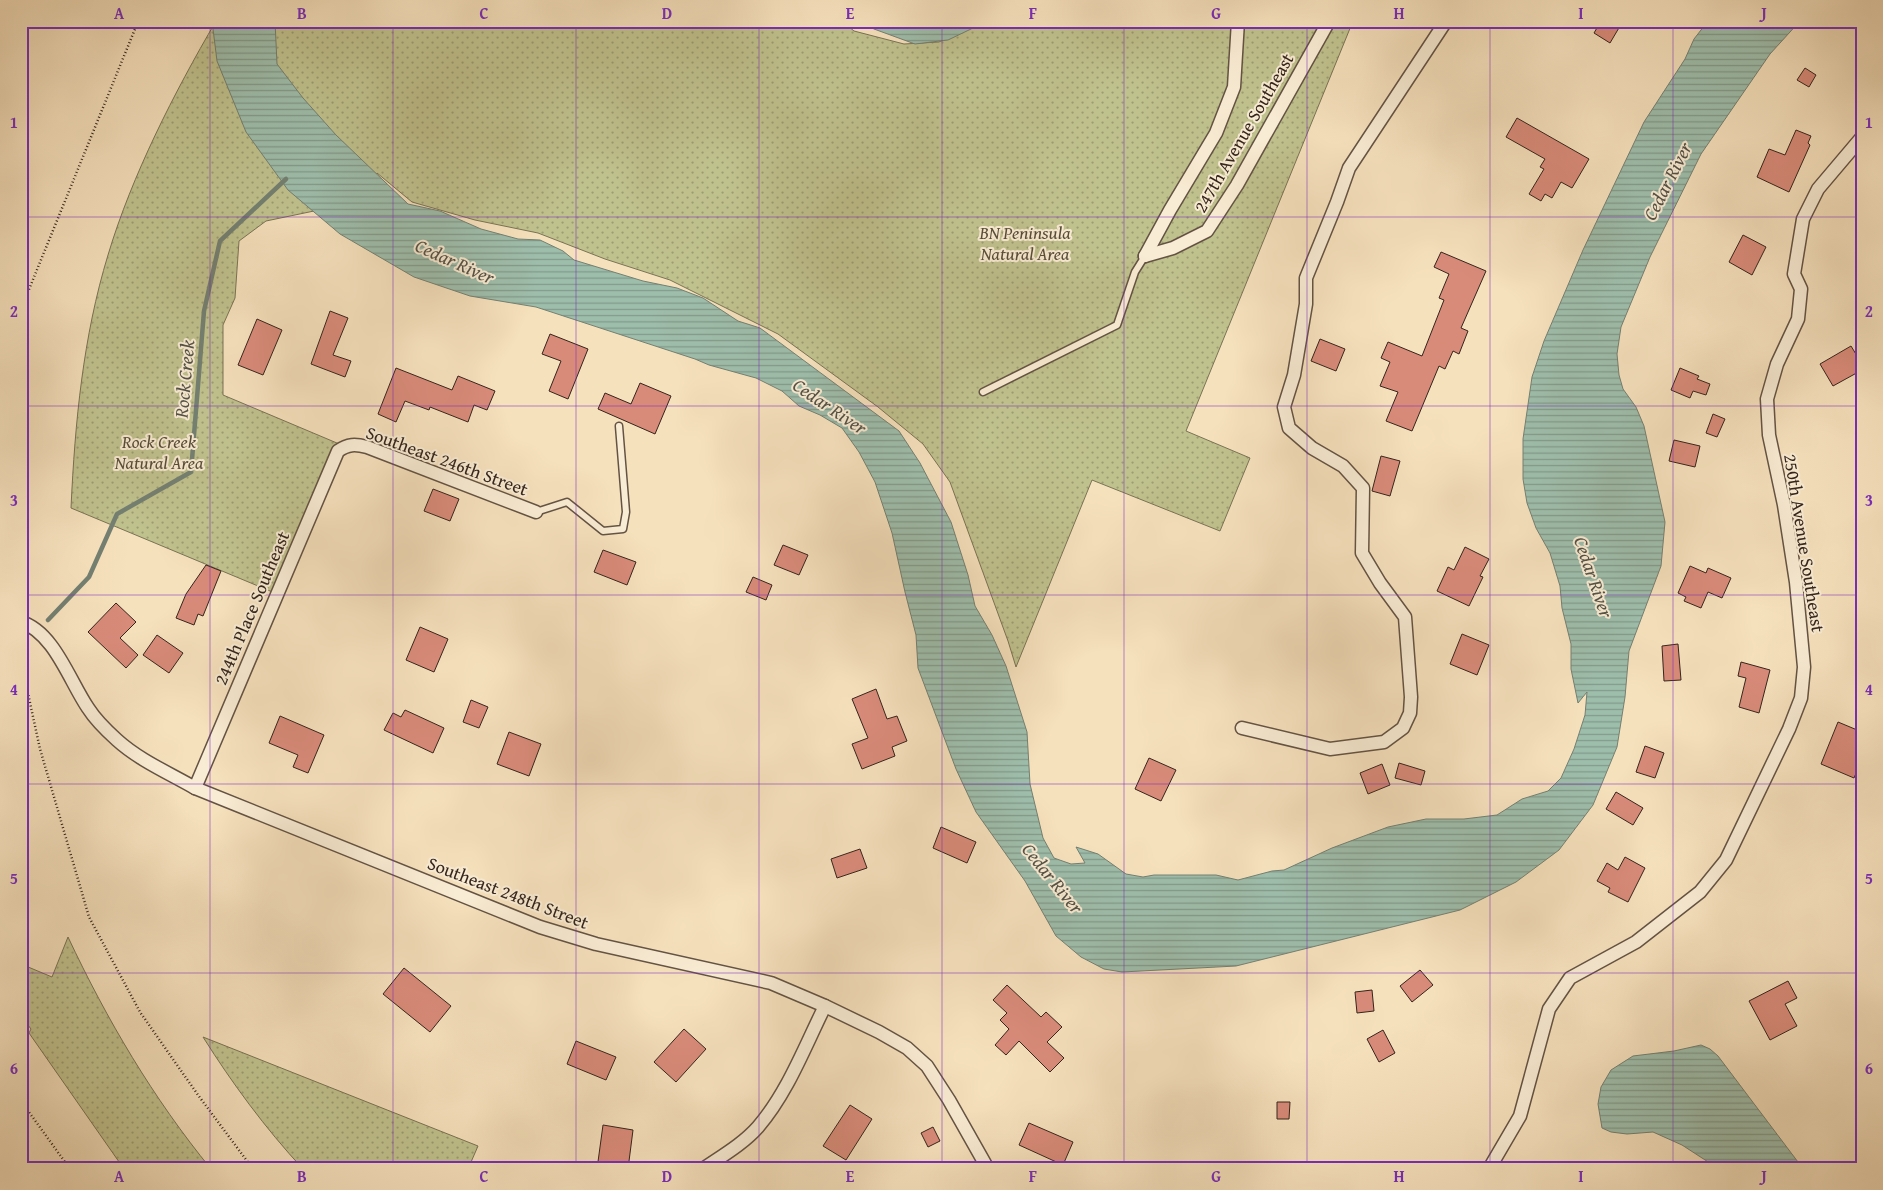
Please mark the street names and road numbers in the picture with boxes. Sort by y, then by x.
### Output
street label: 247th Avenue Southeast [1187,47,1301,218]
street label: Southeast 246th Street [362,419,533,503]
street label: 250th Avenue Southeast [1777,452,1832,635]
street label: 244th Place Southeast [207,526,296,689]
street label: Southeast 248th Street [424,849,593,936]

